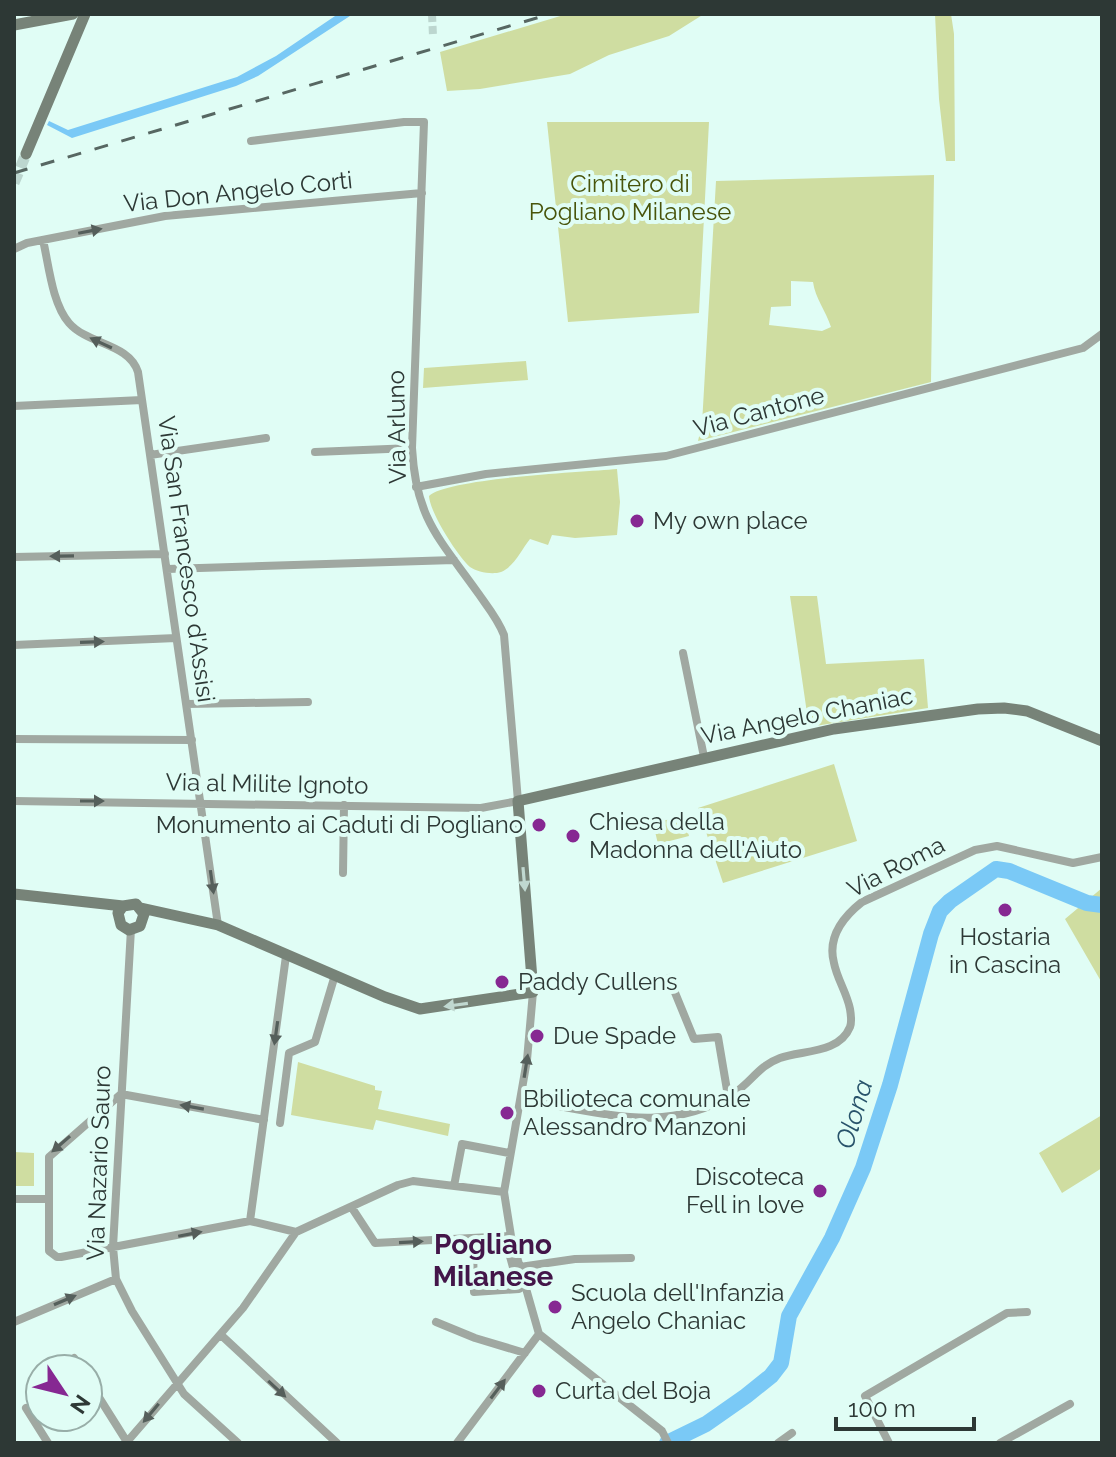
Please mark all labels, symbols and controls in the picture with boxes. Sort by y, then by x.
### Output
street label: Via Don Angelo Corti [122,165,354,218]
park label: Cimitero di Pogliano Milanese [529,169,731,226]
one-way arrow [77,224,102,237]
one-way arrow [90,336,113,350]
street label: Via Arluno [381,370,412,484]
street label: Via Cantone [690,380,828,443]
street label: Via San Francesco d'Assisi [152,414,221,704]
place label: My own place [653,506,808,535]
marker: My own place [628,512,646,530]
one-way arrow [49,550,74,563]
one-way arrow [80,635,105,648]
street label: Via Angelo Chaniac [699,681,915,750]
street label: Via al Milite Ignoto [165,767,369,800]
one-way arrow [80,795,105,807]
place label: Chiesa della Madonna dell'Aiuto [589,807,802,864]
place label: Monumento ai Caduti di Pogliano [156,810,523,839]
marker: Monumento ai Caduti di Pogliano [530,816,548,834]
marker: Chiesa della Madonna dell'Aiuto [564,827,582,845]
street label: Via Roma [842,830,949,903]
one-way arrow [518,867,531,892]
one-way arrow [206,870,219,895]
marker: Hostaria in Cascina [996,901,1014,919]
place label: Hostaria in Cascina [949,922,1061,979]
place label: Paddy Cullens [518,967,678,996]
marker: Paddy Cullens [493,973,511,991]
one-way arrow [444,999,469,1012]
one-way arrow [269,1021,282,1046]
place label: Due Spade [553,1021,676,1050]
marker: Due Spade [528,1027,546,1045]
one-way arrow [520,1054,532,1079]
street label: Via Nazario Sauro [81,1065,116,1261]
water label: Olona [829,1076,879,1152]
place label: Bbilioteca comunale Alessandro Manzoni [523,1084,751,1141]
one-way arrow [179,1100,204,1112]
marker: Bbilioteca comunale Alessandro Manzoni [498,1104,516,1122]
one-way arrow [52,1135,72,1152]
place label: Discoteca Fell in love [686,1162,804,1219]
marker: Discoteca Fell in love [811,1182,829,1200]
one-way arrow [178,1227,203,1239]
district label: Pogliano Milanese [433,1228,554,1293]
one-way arrow [399,1235,424,1248]
place label: Scuola dell'Infanzia Angelo Chaniac [571,1278,784,1335]
one-way arrow [53,1294,77,1307]
marker: Scuola dell'Infanzia Angelo Chaniac [546,1298,564,1316]
north arrow [24,1353,104,1433]
place label: Curta del Boja [555,1376,711,1405]
one-way arrow [489,1378,505,1399]
one-way arrow [267,1380,286,1398]
scale bar [836,1381,974,1431]
marker: Curta del Boja [530,1382,548,1400]
text: N [65,1390,96,1419]
text: 100 m [848,1394,916,1423]
one-way arrow [143,1402,160,1422]

